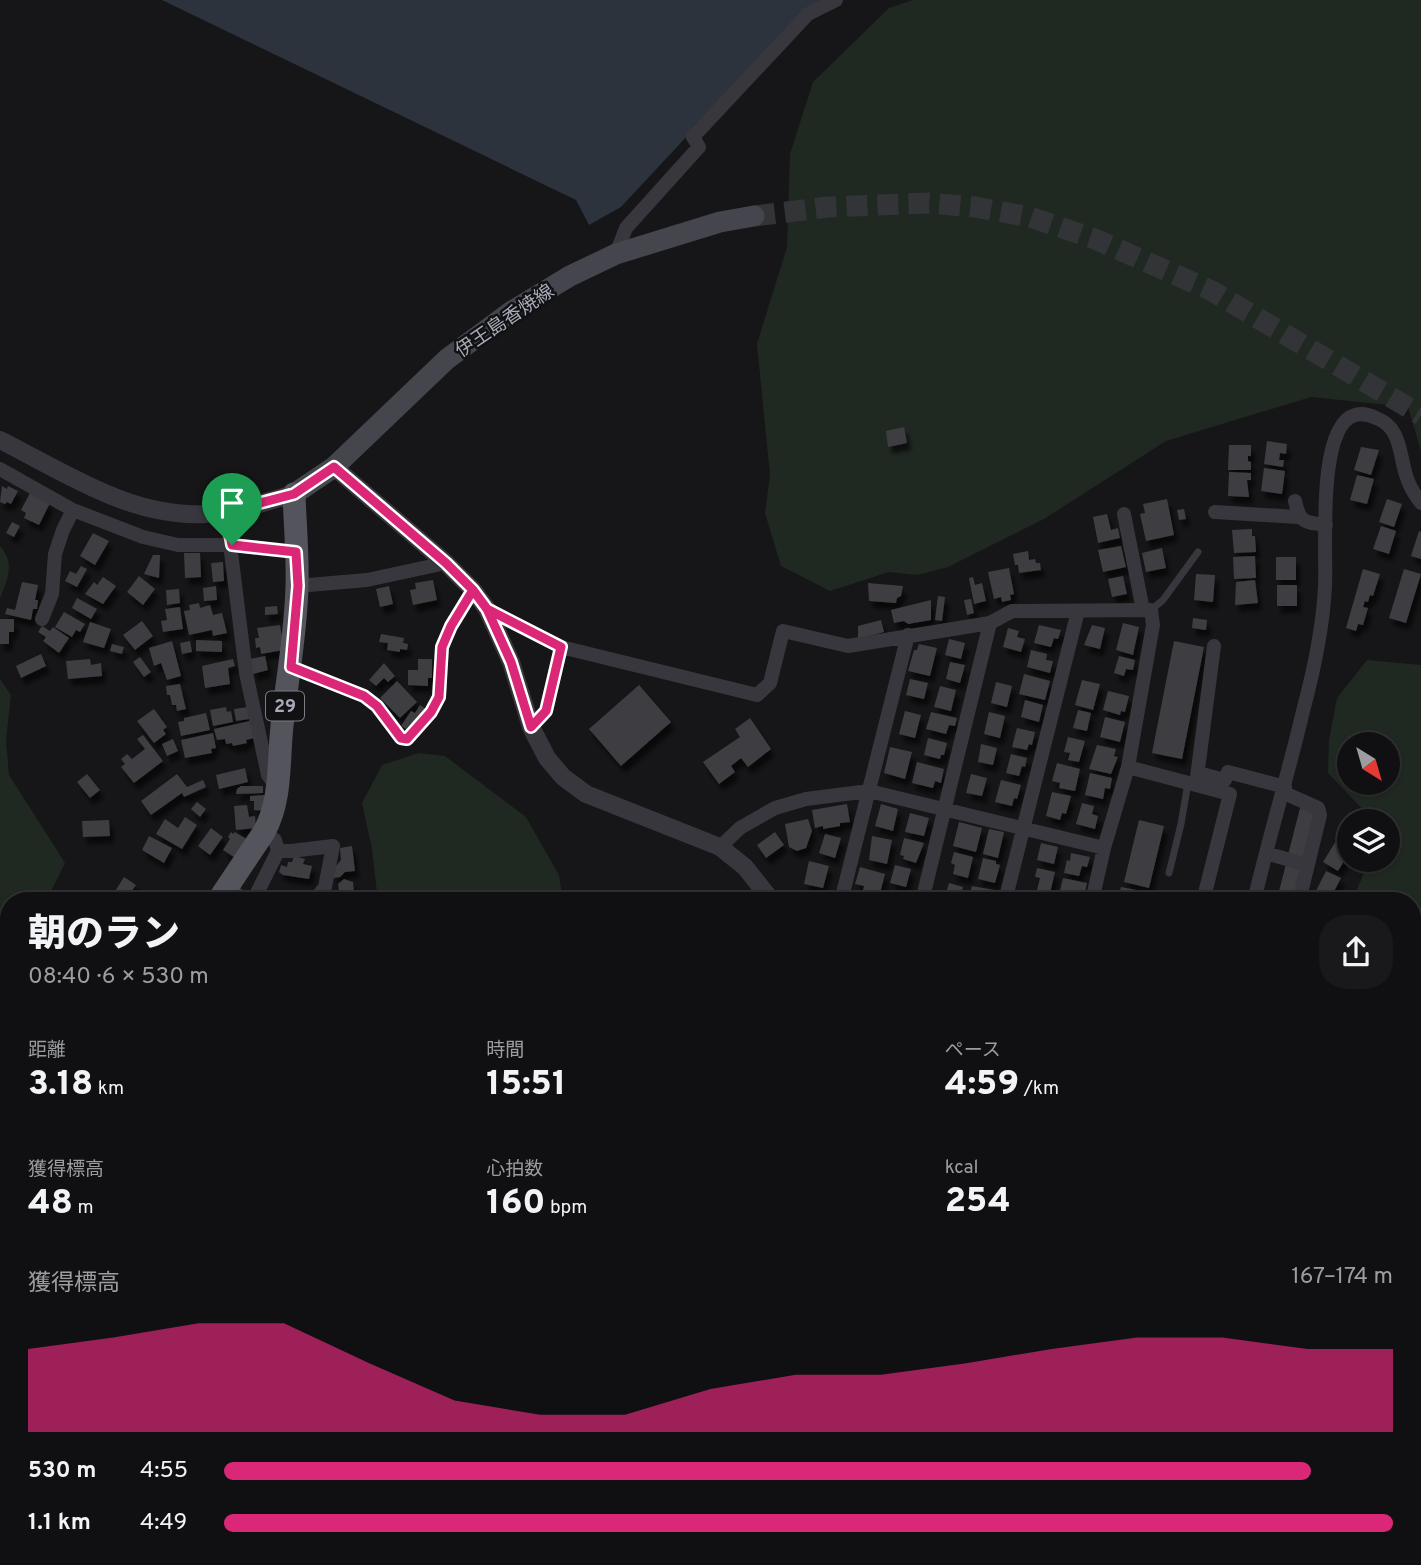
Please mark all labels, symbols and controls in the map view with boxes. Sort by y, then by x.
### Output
street label: 伊王島香焼線 [451,280,559,363]
pin [202,473,262,545]
icon: arrive [213,484,251,522]
road number: 29 [266,692,304,720]
north arrow [1337,732,1400,794]
map controls [1337,732,1400,872]
button: layers [1337,809,1400,872]
text: 朝のラン [28,912,180,961]
button: share [1319,915,1393,989]
text: 08:40 · 6 × 530 m [28,963,209,992]
text: 距離 [28,1039,66,1063]
text: 時間 [486,1039,524,1063]
text: ペース [945,1039,1001,1063]
text: 3.18 [28,1063,93,1107]
text: 15:51 [486,1063,566,1107]
text: 4:59 [945,1063,1019,1107]
text: km [93,1077,124,1101]
text: /km [1019,1077,1059,1101]
text: kcal [945,1156,978,1180]
text: 獲得標高 [28,1158,104,1182]
text: 心拍数 [486,1158,543,1182]
text: 254 [945,1180,1011,1224]
text: 48 [28,1182,73,1226]
text: 160 [486,1182,546,1226]
text: m [73,1196,94,1220]
text: bpm [546,1196,587,1220]
text: 167–174 m [1291,1263,1393,1292]
text: 獲得標高 [28,1270,120,1299]
text: 530 m [28,1457,97,1486]
text: 4:55 [140,1457,188,1486]
text: 1.1 km [28,1509,91,1538]
text: 4:49 [140,1509,187,1538]

